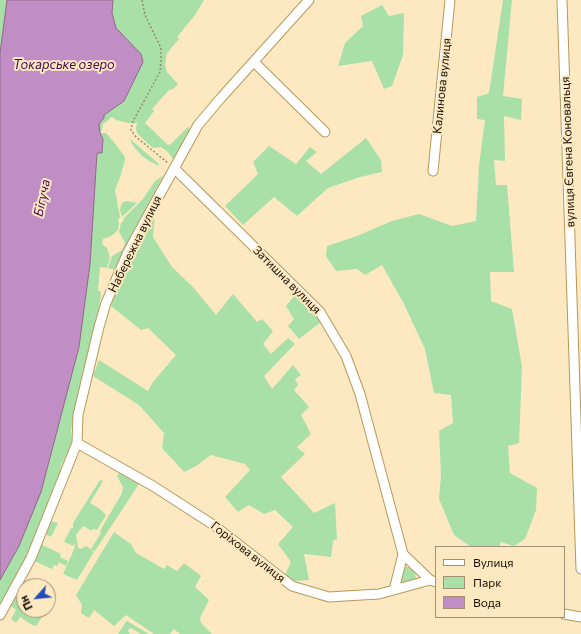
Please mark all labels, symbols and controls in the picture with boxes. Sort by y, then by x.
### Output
street label: Калинова вулиця [430,37,454,135]
water label: Токарське озеро [13,57,115,73]
street label: вулиця Євгена Коновальця [558,76,578,228]
water label: Бігуча [30,178,54,218]
street label: Набережна вулиця [105,193,165,295]
street label: Затишна вулиця [250,243,324,317]
street label: Горіхова вулиця [208,518,288,586]
legend [435,546,565,618]
text: Вулиця [473,555,514,569]
text: Парк [473,575,502,589]
north arrow [16,578,56,618]
text: Пн [17,594,35,613]
text: Вода [473,595,501,609]

